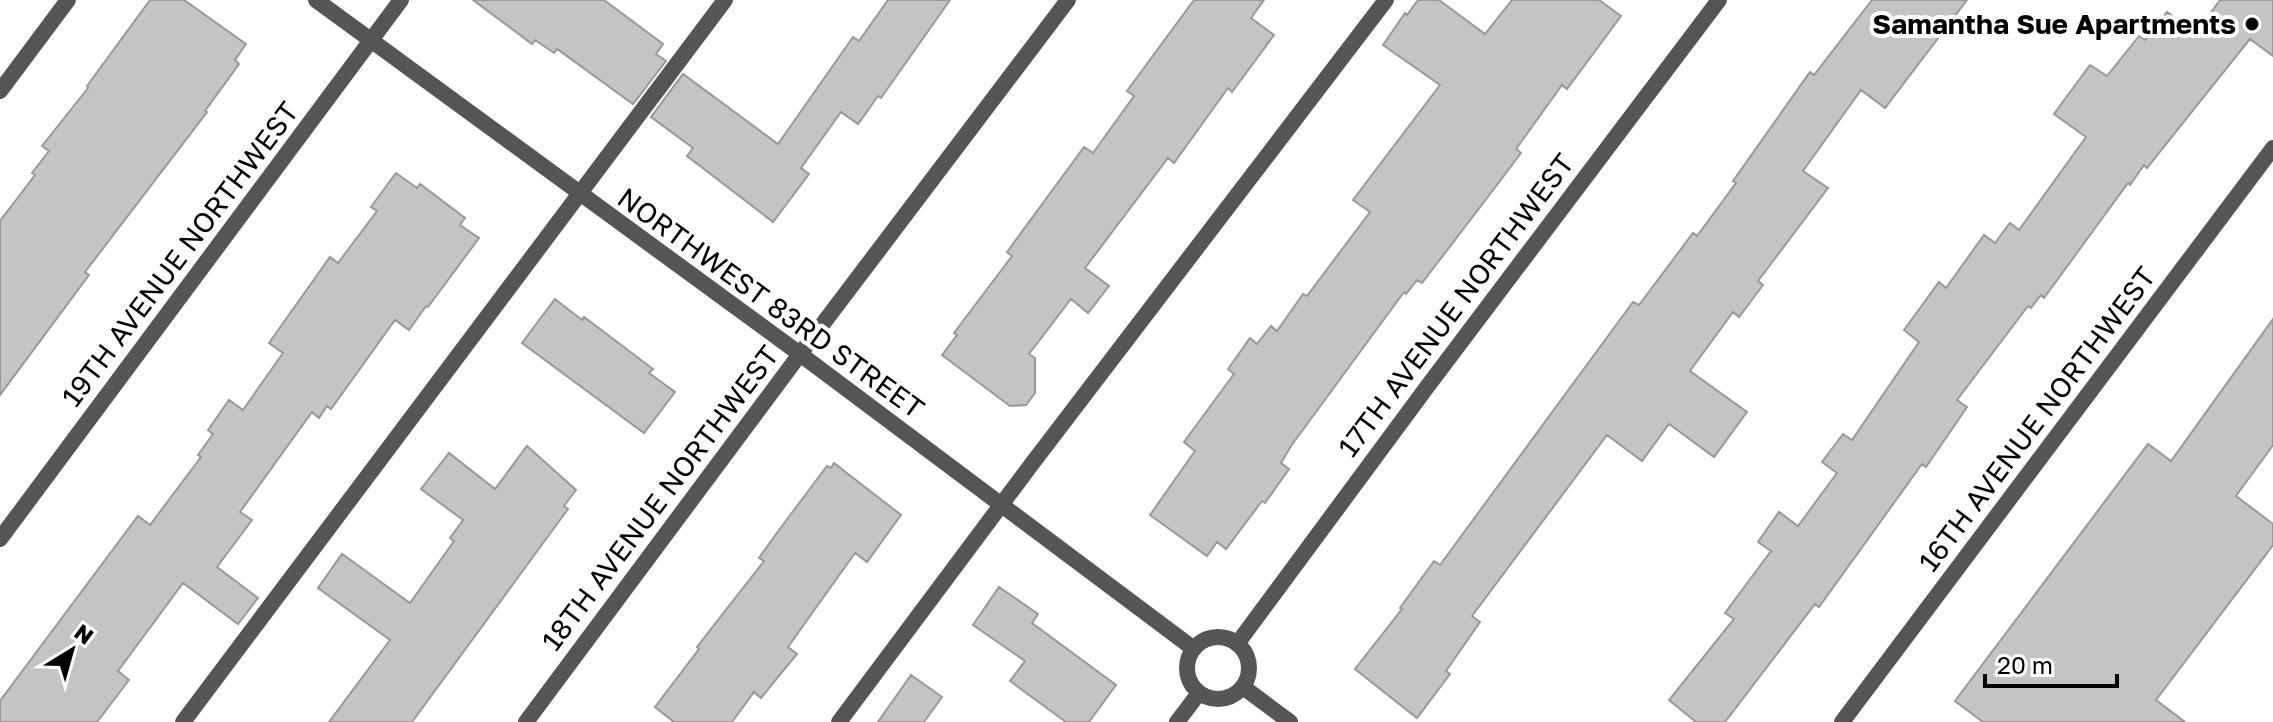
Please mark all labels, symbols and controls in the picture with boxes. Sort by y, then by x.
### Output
place label: Samantha Sue Apartments [1872,7,2236,40]
marker: Samantha Sue Apartments [2243,15,2261,33]
street label: 19TH AVENUE NORTHWEST [54,95,305,412]
street label: 17TH AVENUE NORTHWEST [1331,147,1580,463]
street label: NORTHWEST 83RD STREET [612,180,931,425]
street label: 16TH AVENUE NORTHWEST [1911,260,2162,577]
street label: 18TH AVENUE NORTHWEST [534,339,785,656]
north arrow [32,610,112,690]
text: N [70,618,99,649]
scale bar [1985,638,2117,688]
text: 20 m [1997,650,2053,679]

